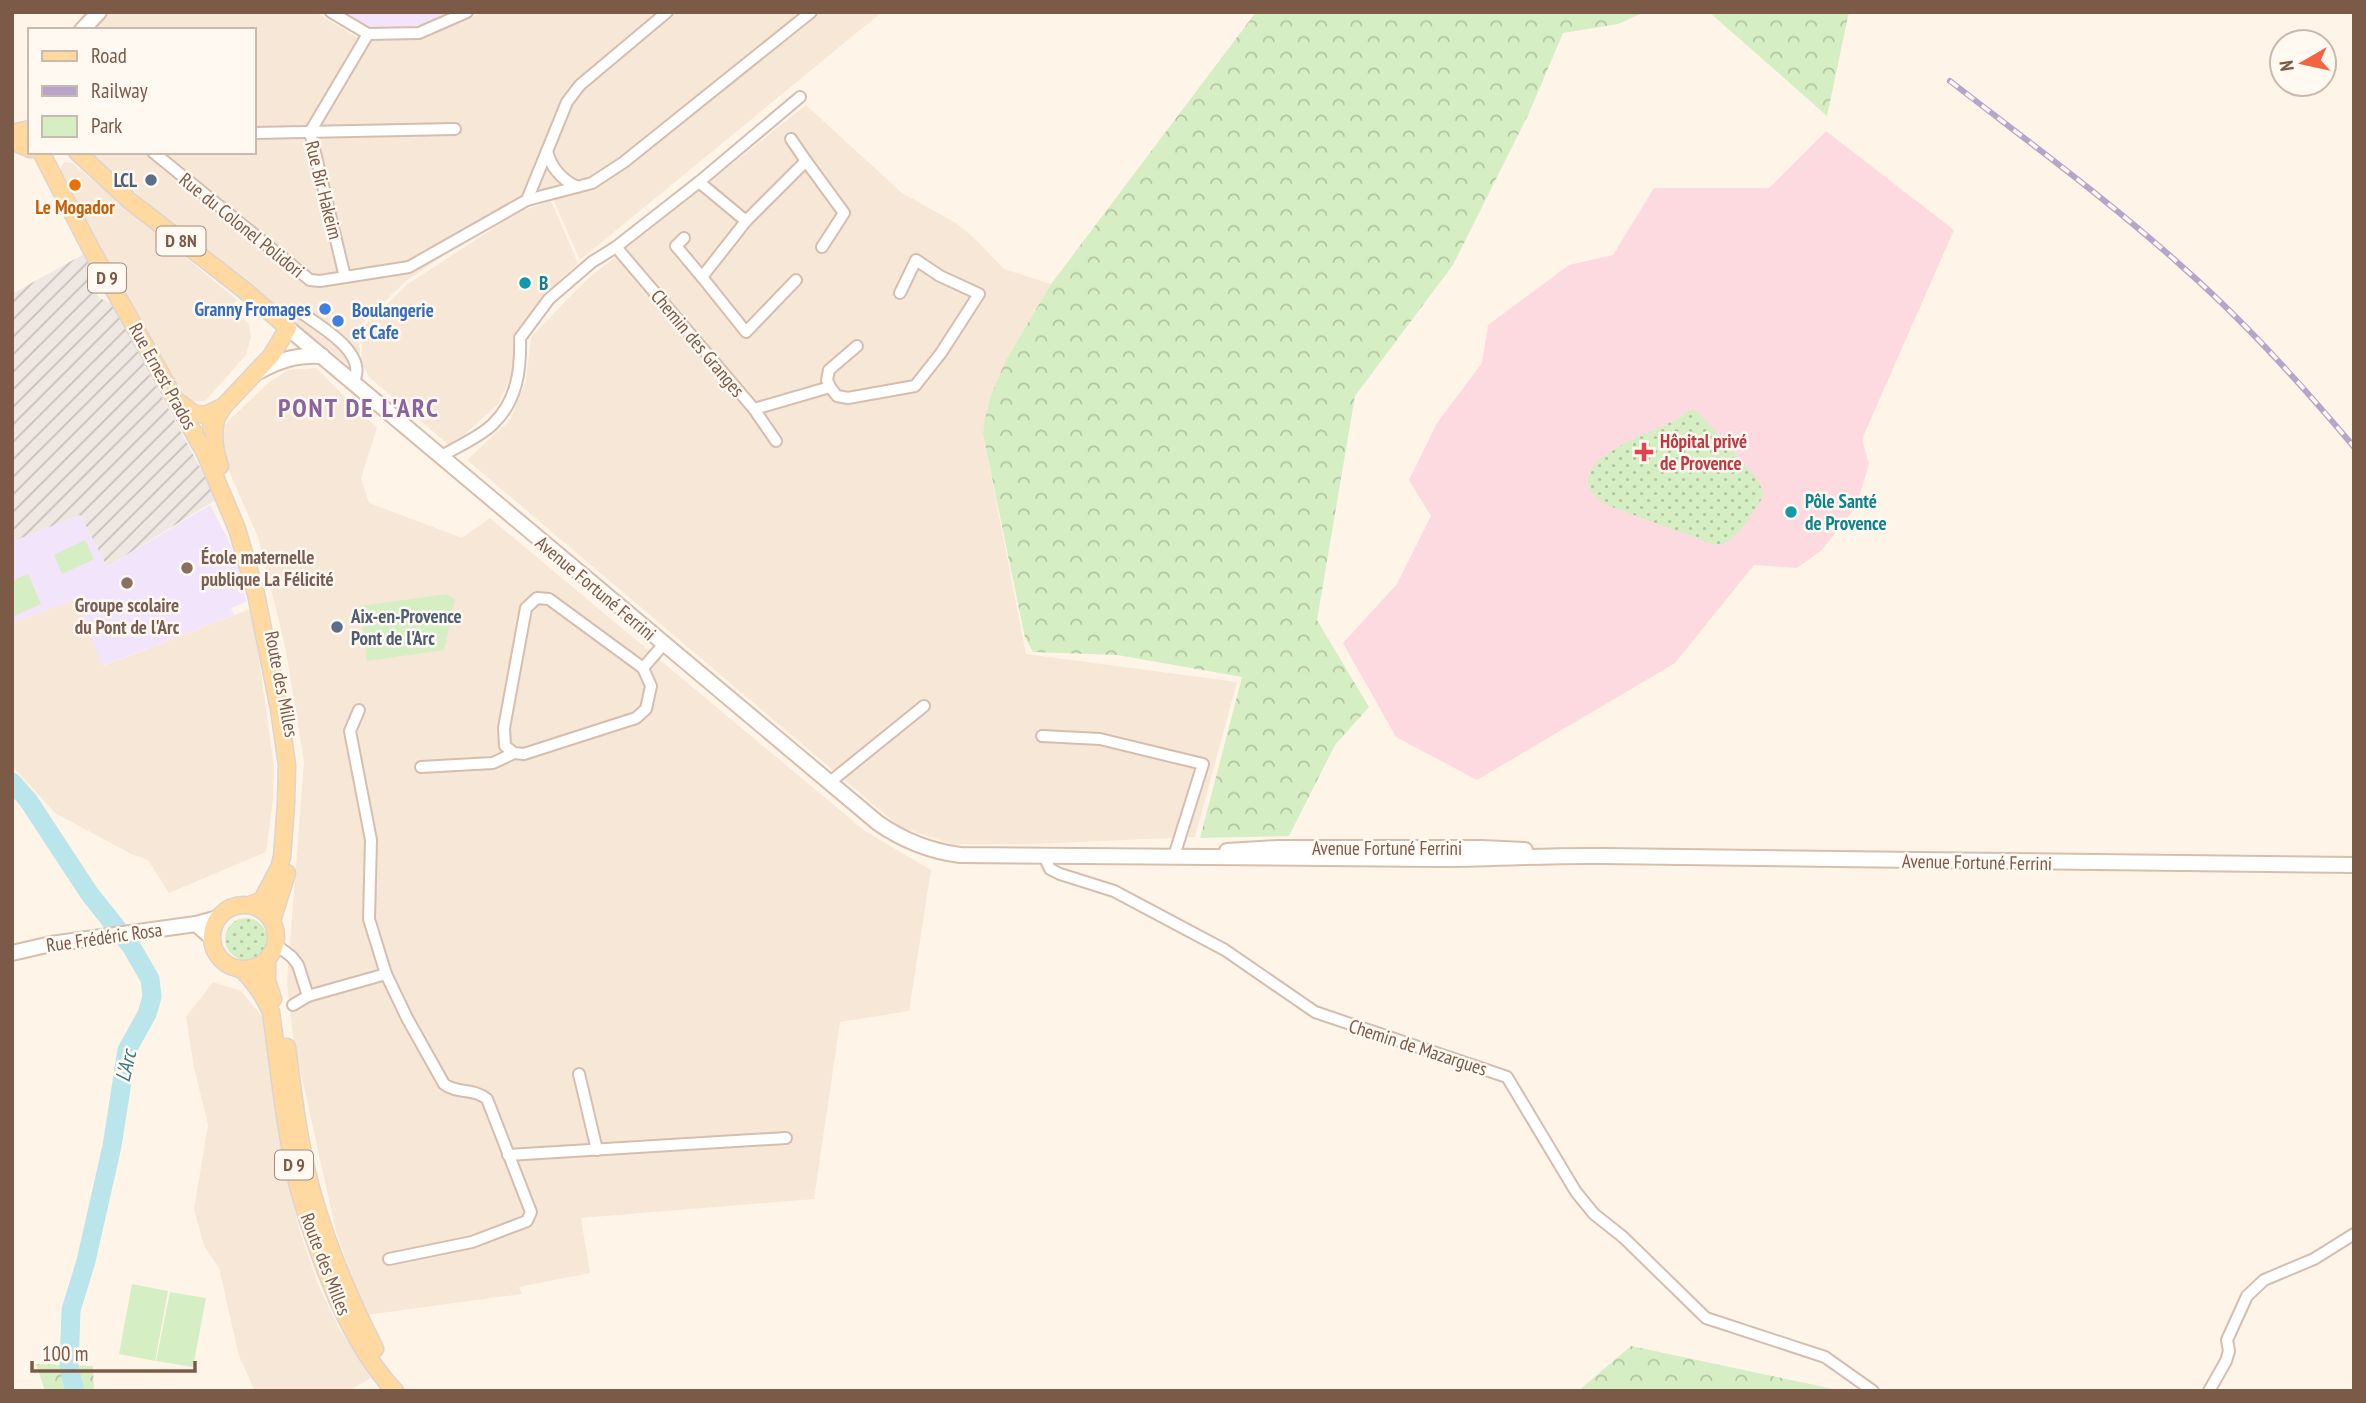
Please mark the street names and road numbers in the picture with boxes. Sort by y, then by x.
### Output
street label: Rue Bir Hakeim [300,138,348,242]
street label: Rue du Colonel Polidori [175,167,309,283]
road number: D 8N [156,227,206,256]
road number: D 9 [88,264,126,292]
street label: Chemin des Granges [646,284,750,402]
street label: Rue Ernest Prados [124,318,202,434]
street label: Avenue Fortuné Ferrini [531,531,661,645]
street label: Route des Milles [260,629,304,739]
street label: Avenue Fortuné Ferrini [1312,836,1462,860]
street label: Avenue Fortuné Ferrini [1902,849,2052,875]
street label: Rue Frédéric Rosa [45,917,163,957]
street label: Chemin de Mazargues [1346,1013,1490,1081]
road number: D 9 [275,1150,313,1180]
street label: Route des Milles [296,1209,356,1319]

